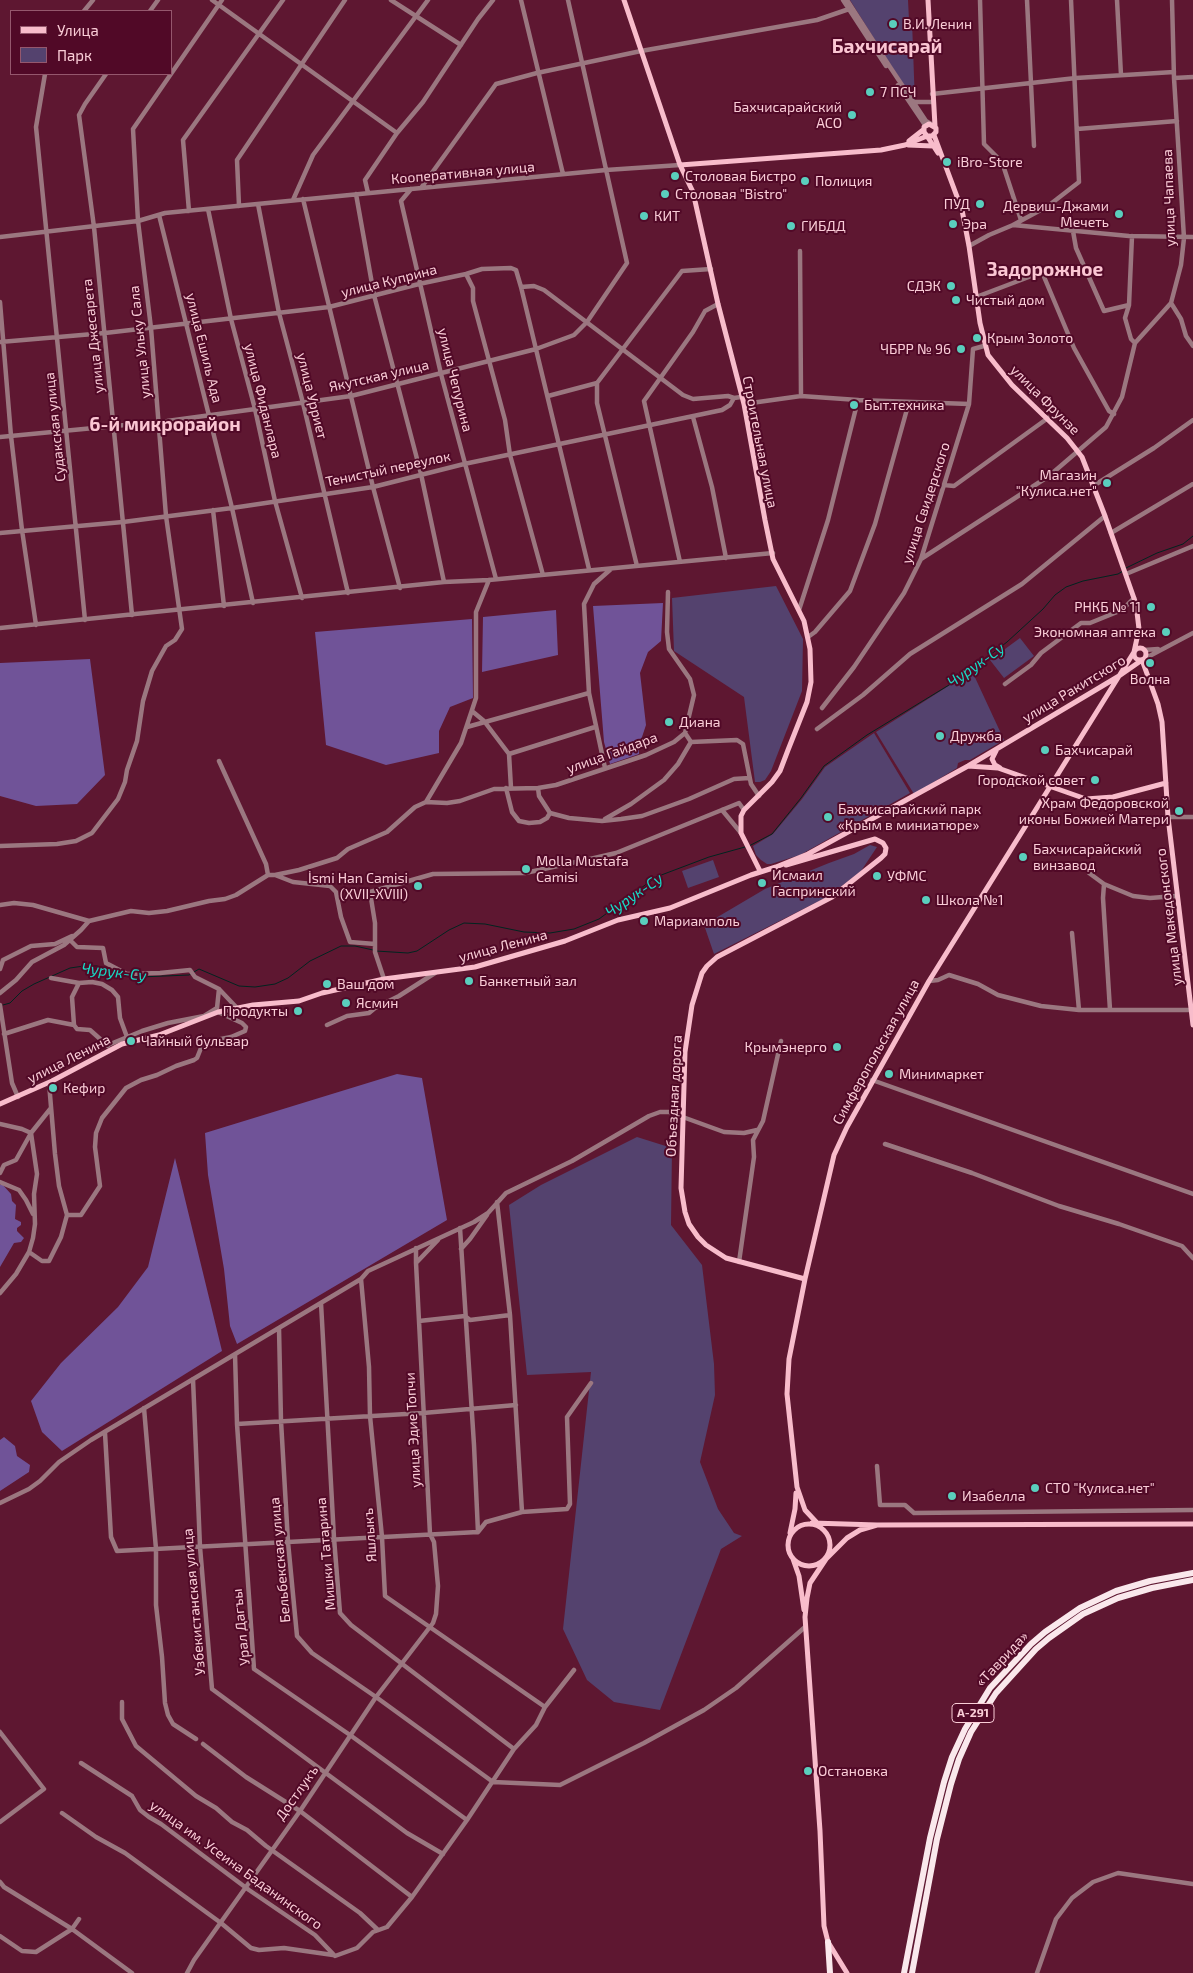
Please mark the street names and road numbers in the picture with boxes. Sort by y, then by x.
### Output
street label: улица Чапаева [1159,149,1179,247]
street label: Кооперативная улица [390,158,536,188]
street label: улица Куприна [339,261,439,301]
street label: улица Джесарета [79,278,107,394]
street label: улица Ульку Сала [126,285,154,399]
street label: улица Ешиль Ада [182,291,226,405]
street label: улица Чепурина [434,326,476,434]
street label: улица Фиданлара [241,342,285,460]
street label: улица Урриет [293,351,331,441]
street label: Якутская улица [327,356,431,396]
street label: улица Фрунзе [1007,362,1083,438]
street label: Судакская улица [41,371,69,483]
street label: Строительная улица [739,374,781,510]
street label: улица Свидерского [898,440,954,566]
street label: Тенистый переулок [324,448,452,490]
street label: улица Ракитского [1019,652,1129,726]
street label: улица Гайдара [564,729,660,777]
street label: улица Македонского [1152,847,1186,987]
street label: улица Ленина [457,926,549,966]
street label: Симферопольская улица [829,976,923,1128]
street label: улица Ленина [25,1031,113,1087]
street label: Объездная дорога [662,1035,686,1157]
street label: улица Эдие Топчи [402,1372,424,1488]
street label: Бельбекская улица [266,1496,294,1624]
street label: Мишки Татарина [313,1497,339,1611]
street label: Яшлыкъ [360,1507,380,1563]
street label: Узбекистанская улица [179,1528,209,1676]
street label: Урал Дагъы [229,1588,253,1666]
street label: «Таврида» [972,1628,1032,1690]
road number: А-291 [952,1704,994,1722]
street label: Достлукъ [272,1762,322,1824]
street label: улица им. Усеина Баданинского [146,1797,326,1933]

